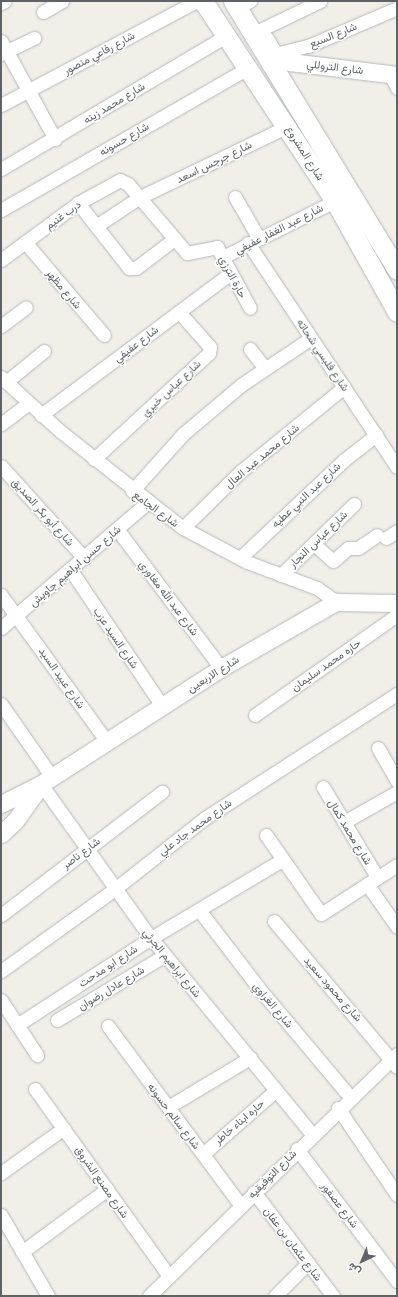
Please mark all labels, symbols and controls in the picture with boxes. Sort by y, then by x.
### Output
street label: شارع السبع [307,19,359,51]
street label: شارع رفاعي منصور [61,29,137,77]
street label: شارع التروللي [306,57,364,77]
street label: شارع محمد زينه [81,79,147,127]
street label: شارع حسونه [97,120,151,158]
street label: شارع المشروع [283,123,327,183]
street label: شارع جرجس اسعد [174,138,254,186]
street label: درب غنيم [43,198,83,232]
street label: شارع عبد الغفار عفيفي [233,201,325,257]
street label: حارة الترزي [216,254,250,300]
street label: شارع مظهر [44,266,84,312]
street label: شارع فلبسي شحاته [294,316,352,394]
street label: شارع عفيفي [111,323,161,365]
street label: شارع عباس خيري [139,357,203,419]
street label: شارع محمد عبد العال [222,421,302,491]
street label: شارع عبد النبي عطيه [269,460,343,530]
street label: شارع أبو بكر الصديق [9,475,77,549]
street label: شارع الجامع [131,488,181,530]
street label: شارع عباس النجار [286,508,350,570]
street label: شارع حسن ابراهيم جاويش [26,523,124,609]
street label: شارع عبد الله مغاوري [136,558,202,638]
street label: شارع السيد عزب [91,605,141,671]
street label: حاره محمد سليمان [289,636,363,694]
street label: شارع عبيد السيد [36,645,88,711]
street label: شارع الاربعين [185,653,241,695]
street label: شارع محمد جاد علي [156,796,234,858]
street label: شارع محمد كمال [325,797,375,867]
street label: شارع ناصر [59,834,103,872]
street label: شارع ابراهيم الجرئي [140,926,204,1000]
street label: شارع ابو مدحت [76,942,140,990]
street label: شارع محمود سعيد [301,954,365,1024]
street label: شارع عادل رضوان [75,963,147,1013]
street label: شارع الغراوي [250,980,296,1030]
street label: شارع سالم حسونه [145,1080,203,1152]
street label: حاره ابناء خاطر [211,1097,267,1147]
street label: شارع مصنع الشروق [72,1144,132,1220]
street label: شارع التوفيقيه [245,1147,299,1201]
street label: شارع عصفور [318,1179,362,1231]
street label: شارع عثمان بن عفان [261,1205,325,1283]
north arrow [342,1241,382,1281]
text: ش [344,1260,363,1279]

